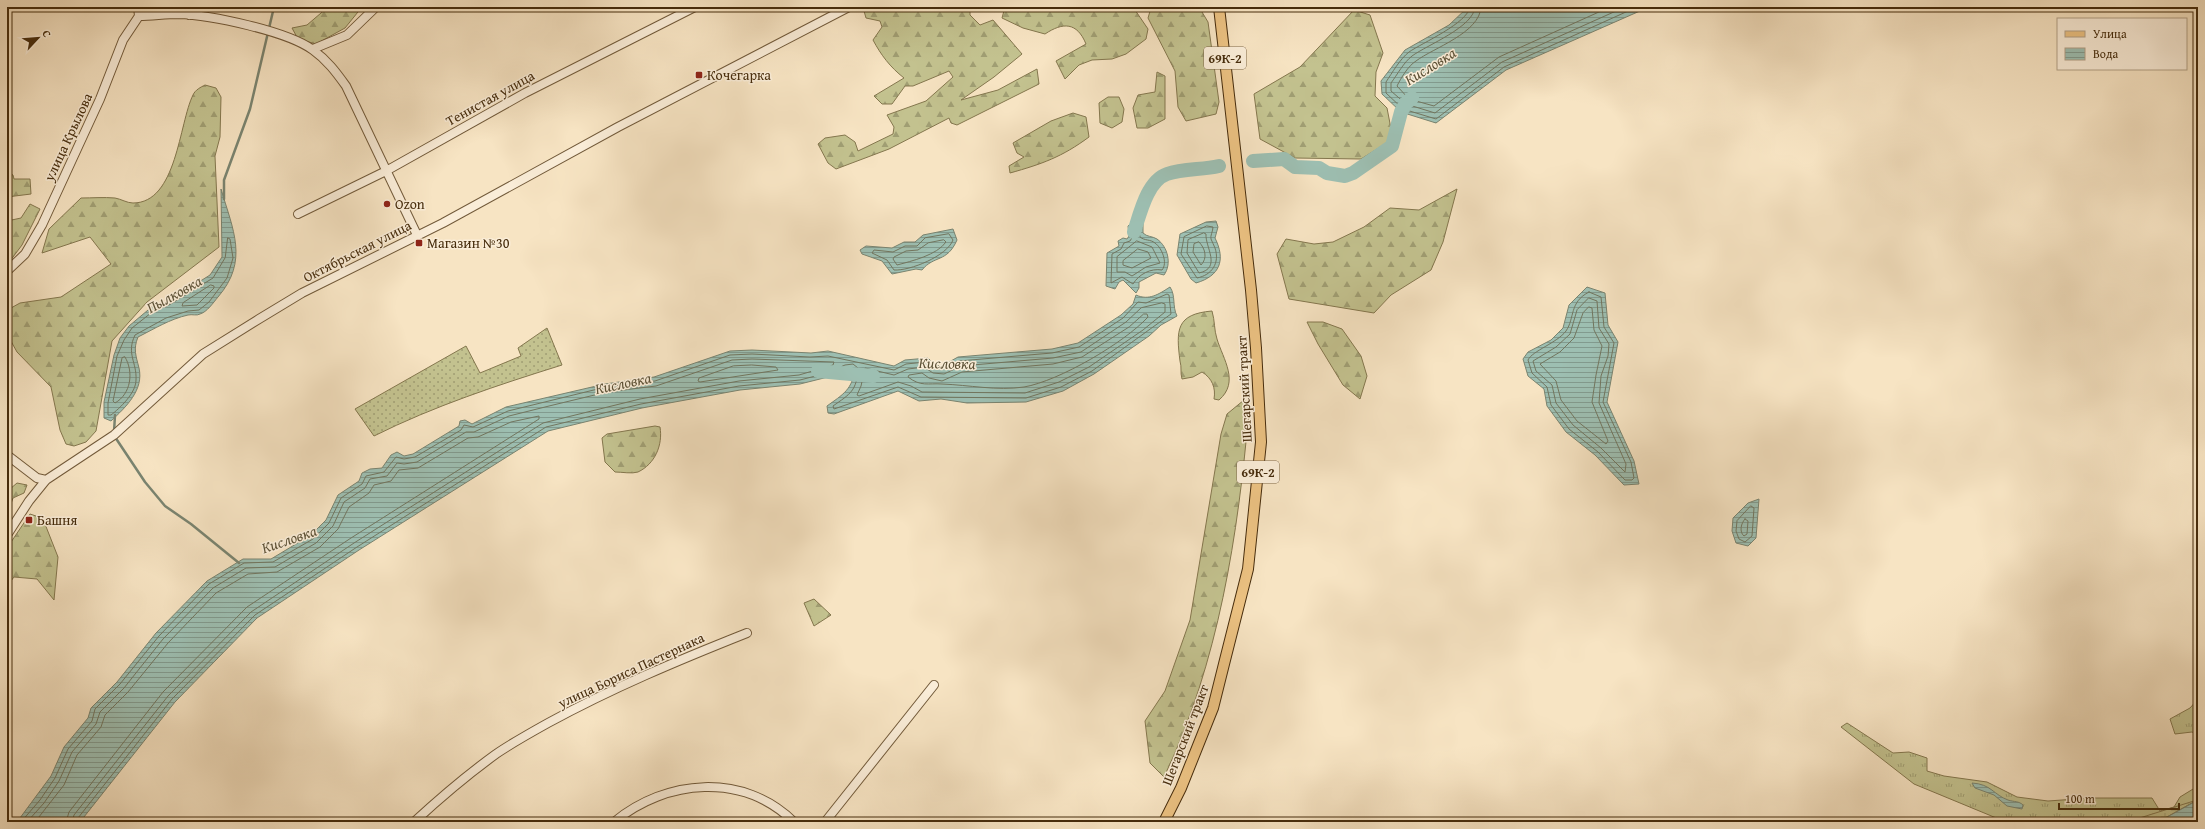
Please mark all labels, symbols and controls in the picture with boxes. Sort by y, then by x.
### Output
north arrow [18,18,58,58]
legend [2057,18,2187,70]
text: Улица [2093,25,2127,42]
text: С [38,27,56,40]
water label: Кисловка [1400,42,1460,90]
text: Вода [2093,45,2118,62]
road number: 69К-2 [1204,47,1246,69]
street label: Тенистая улица [442,65,538,131]
place label: Кочегарка [707,65,771,85]
marker: Кочегарка [694,70,704,80]
street label: улица Крылова [38,89,97,185]
place label: Ozon [395,194,425,214]
marker: Ozon [382,199,392,209]
street label: Октябрьская улица [299,215,415,287]
place label: Магазин №30 [427,233,510,253]
marker: Магазин №30 [414,238,424,248]
water label: Пылковка [142,270,206,318]
street label: Шегарский тракт [1231,335,1257,443]
water label: Кисловка [918,352,976,374]
water label: Кисловка [593,367,653,399]
road number: 69К-2 [1237,461,1279,483]
place label: Башня [37,510,77,530]
marker: Башня [24,515,34,525]
water label: Кисловка [259,520,319,558]
street label: улица Бориса Пастернака [554,627,708,713]
street label: Шегарский тракт [1157,681,1214,788]
scale bar [2059,785,2179,811]
text: 100 m [2065,790,2095,807]

